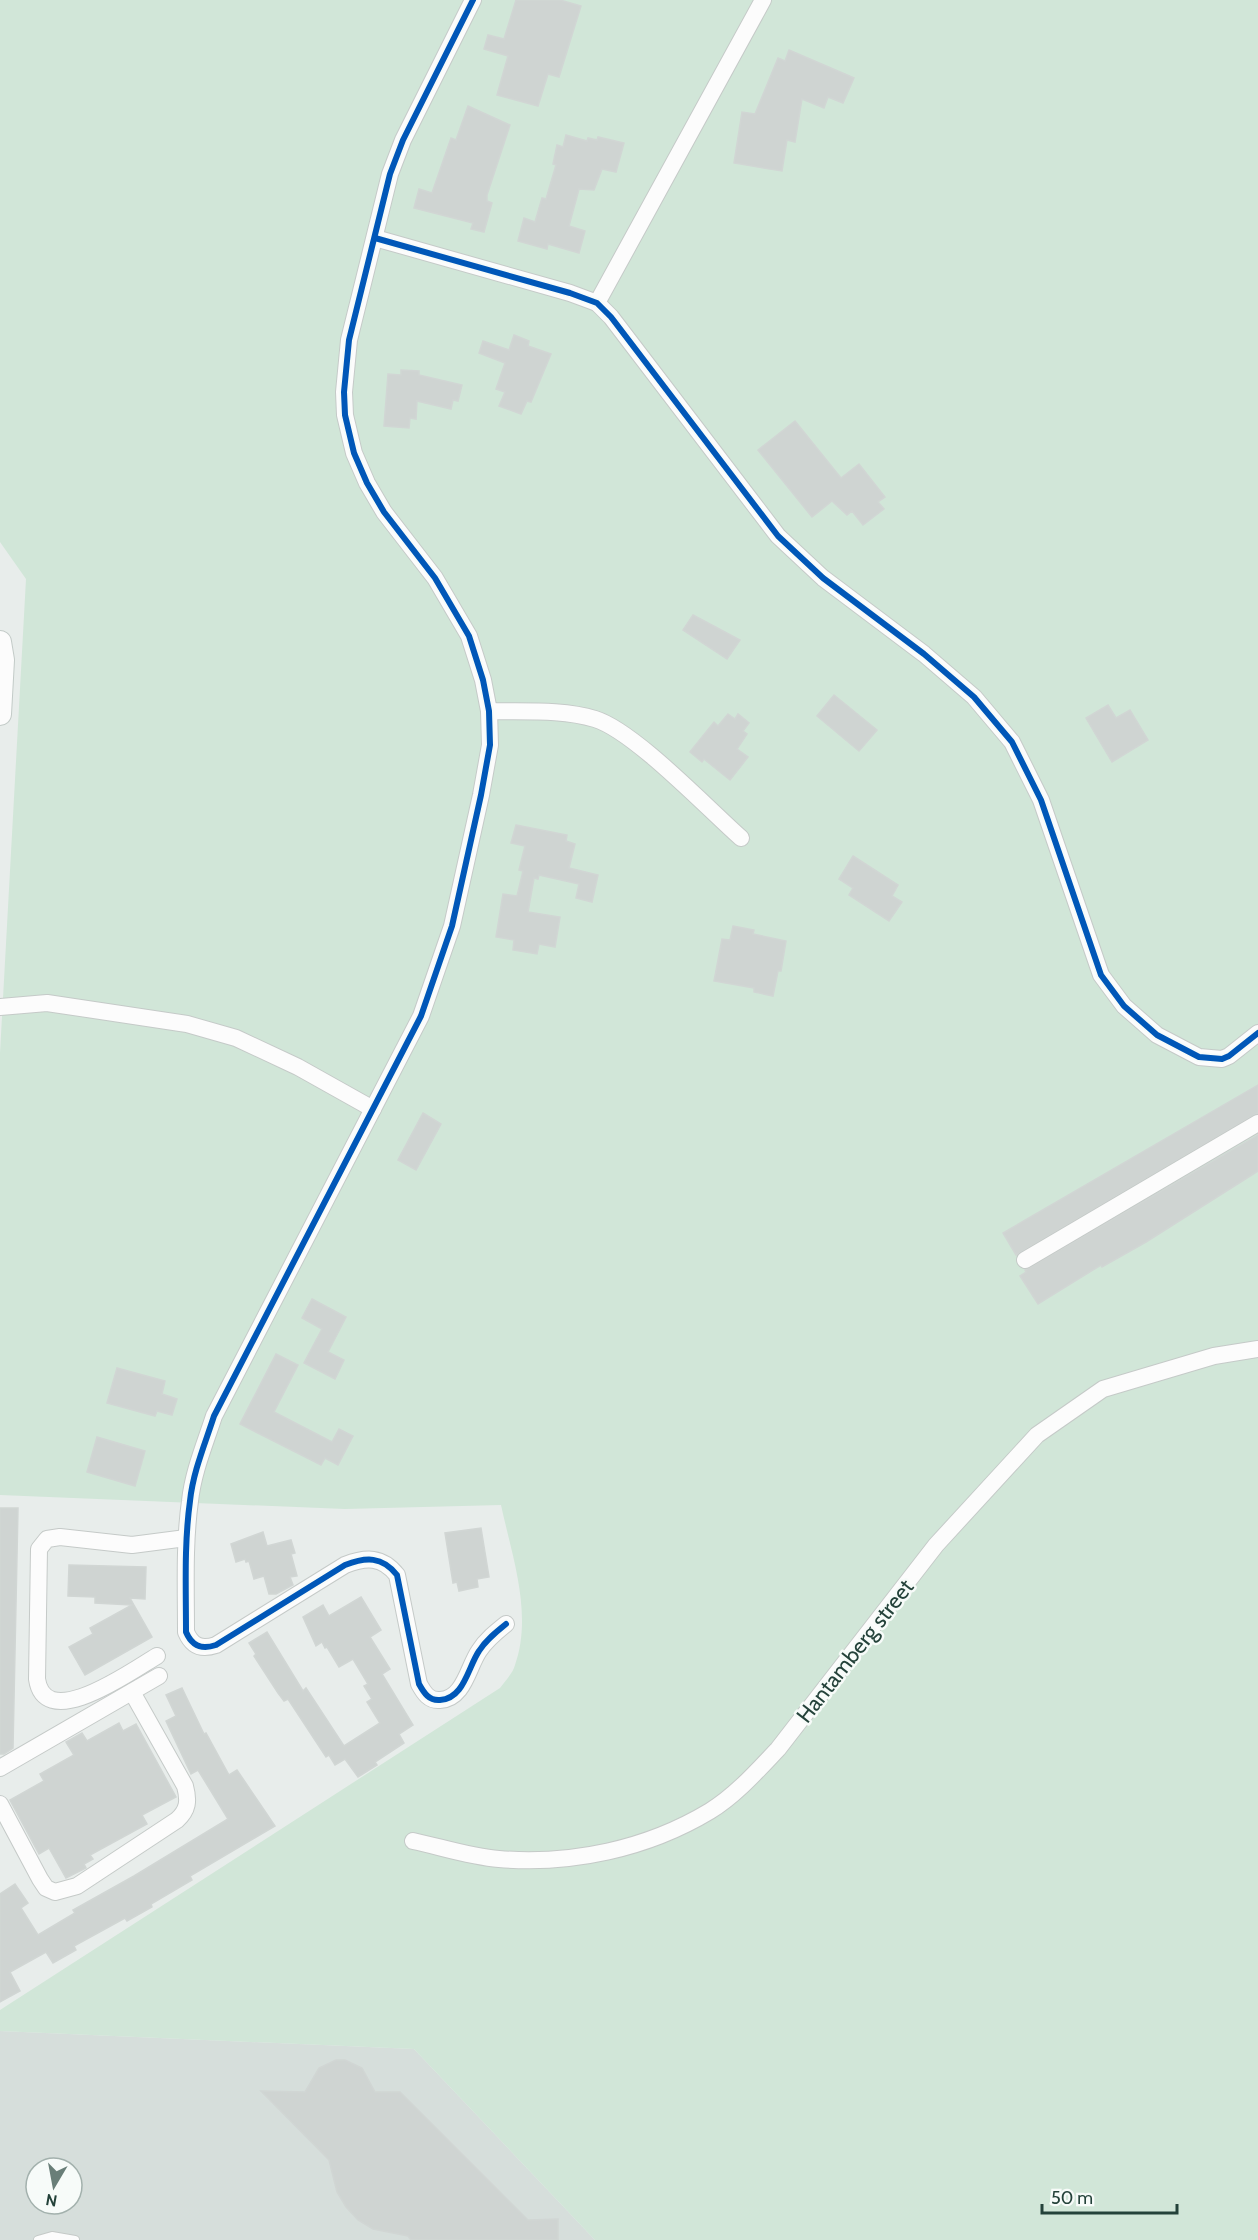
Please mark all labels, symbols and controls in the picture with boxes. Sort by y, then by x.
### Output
street label: Hantamberg street [791,1573,920,1728]
north arrow [24,2156,84,2216]
scale bar [1042,2177,1177,2215]
text: 50 m [1051,2187,1093,2209]
text: N [44,2190,59,2211]

